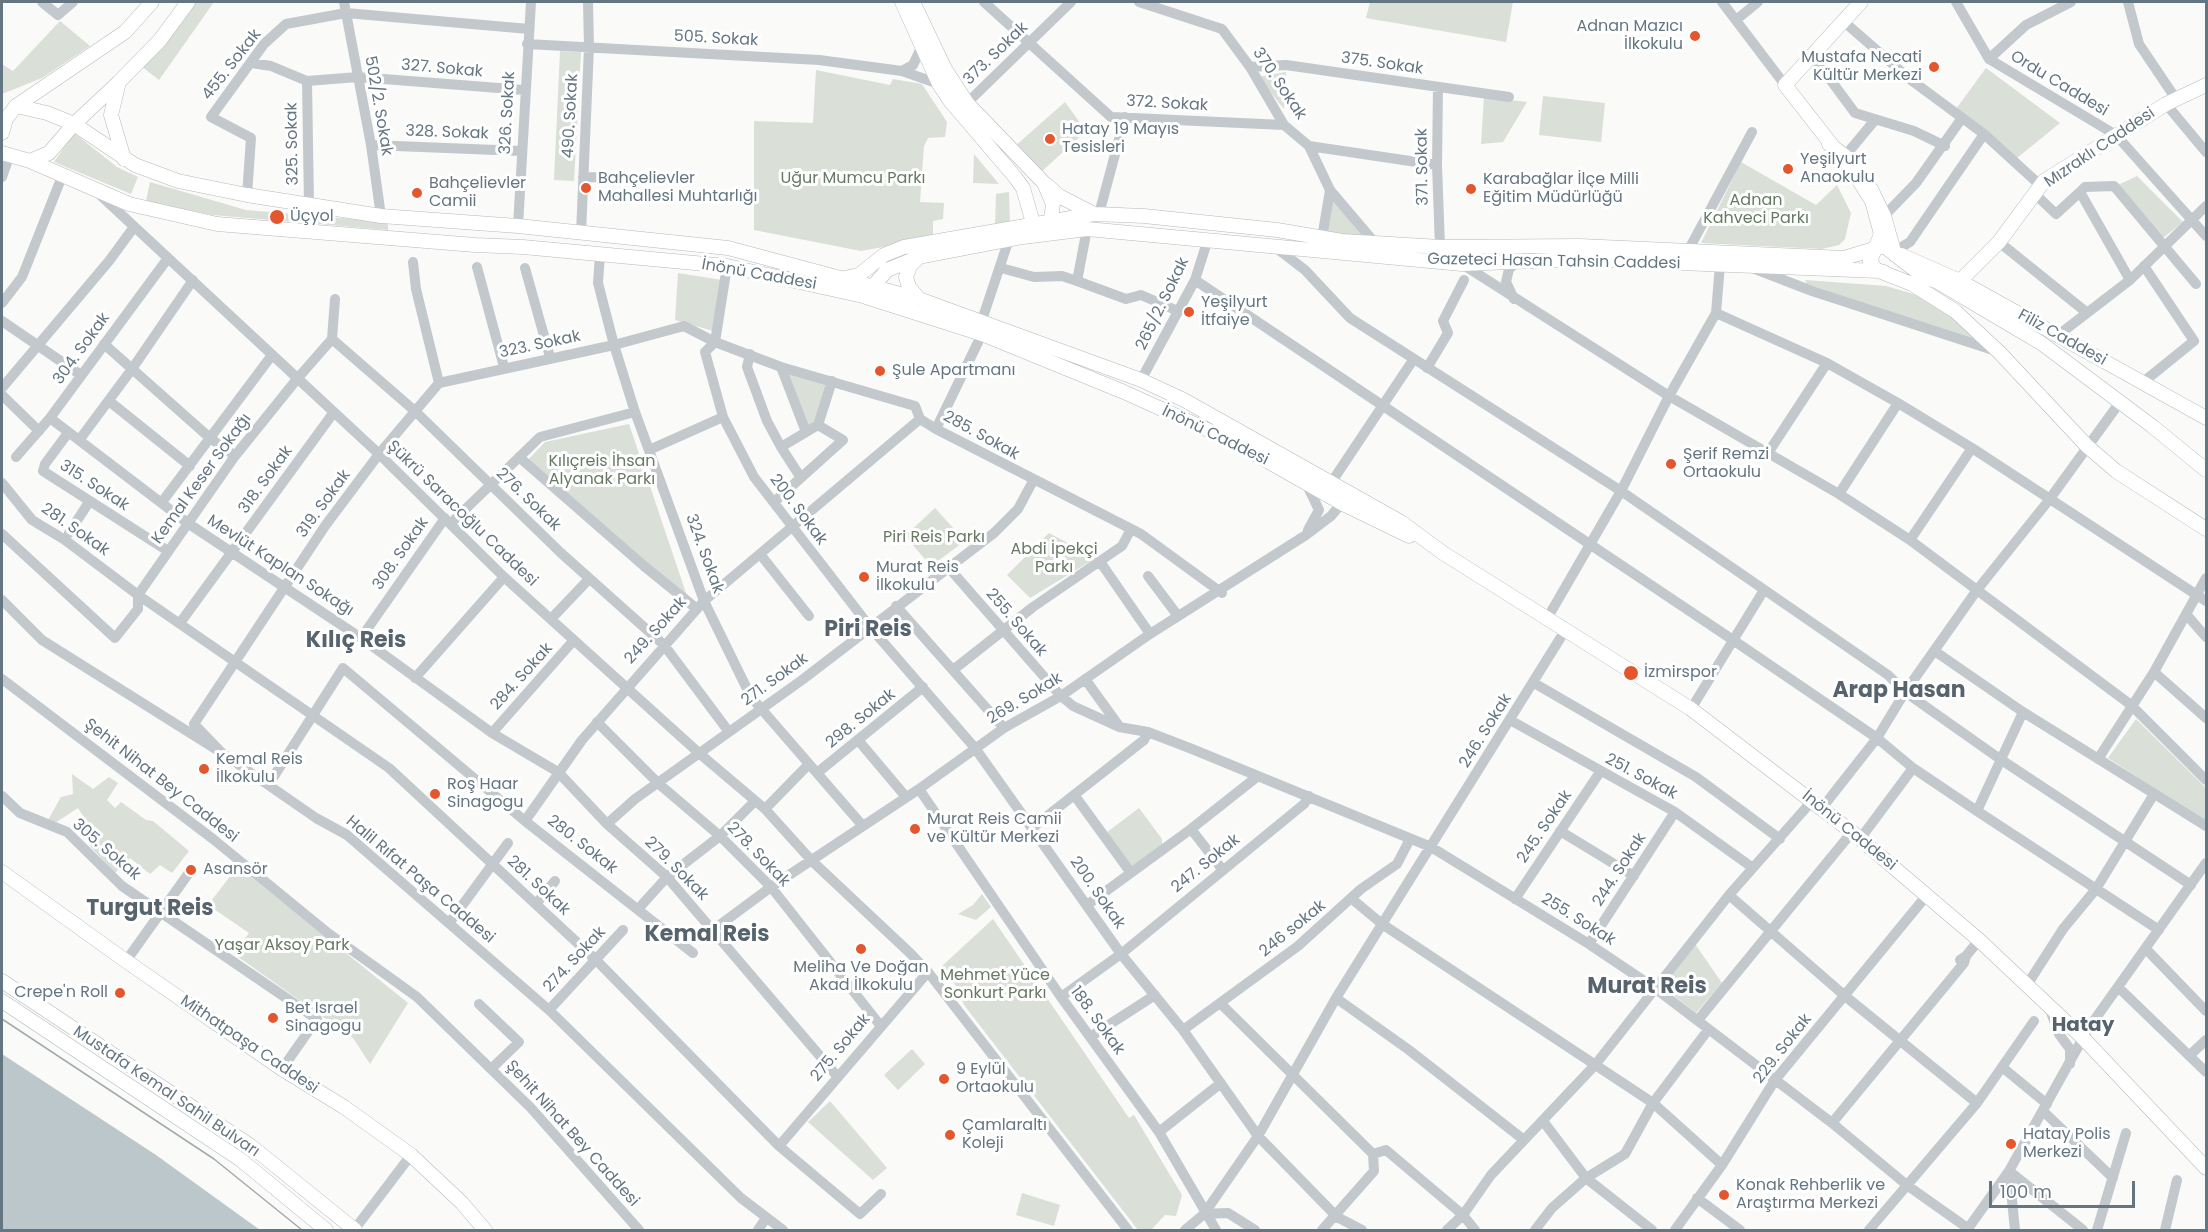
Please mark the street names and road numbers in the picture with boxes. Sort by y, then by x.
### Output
street label: 373. Sokak [960,19,1032,89]
street label: 455. Sokak [198,26,266,104]
street label: 505. Sokak [673,27,759,51]
street label: 370. Sokak [1248,44,1310,124]
street label: Ordu Caddesi [2007,47,2111,121]
street label: 375. Sokak [1340,49,1424,79]
street label: 502/2. Sokak [360,55,396,157]
street label: 327. Sokak [400,56,484,82]
street label: 326. Sokak [496,71,520,155]
street label: 490. Sokak [559,73,583,159]
street label: 372. Sokak [1126,92,1208,116]
street label: 325. Sokak [283,102,303,186]
street label: Mızraklı Caddesi [2041,104,2159,192]
street label: 328. Sokak [405,122,489,144]
street label: 371. Sokak [1413,128,1433,206]
street label: Gazeteci Hasan Tahsin Caddesi [1427,250,1681,274]
street label: 265/2. Sokak [1132,254,1194,354]
street label: İnönü Caddesi [700,255,818,295]
street label: Filiz Caddesi [2014,306,2110,370]
street label: 304. Sokak [50,309,114,389]
street label: 323. Sokak [498,327,582,363]
street label: İnönü Caddesi [1159,402,1271,470]
street label: 285. Sokak [940,407,1022,465]
street label: Kemal Keser Sokağı [148,410,256,548]
street label: Şükrü Saracoğlu Caddesi [383,437,541,591]
street label: 318. Sokak [235,442,297,518]
street label: 315. Sokak [56,456,132,516]
street label: 276. Sokak [492,464,564,536]
street label: 319. Sokak [293,466,355,542]
street label: 200. Sokak [765,471,831,549]
street label: 281. Sokak [37,499,113,561]
street label: Mevlüt Kaplan Sokağı [203,511,357,621]
street label: 324. Sokak [681,512,727,596]
street label: 308. Sokak [369,514,433,594]
street label: 255. Sokak [981,585,1051,661]
street label: 249. Sokak [621,593,691,669]
street label: 284. Sokak [487,639,557,715]
street label: 271. Sokak [738,649,812,711]
street label: 269. Sokak [984,669,1066,729]
street label: 298. Sokak [822,685,900,753]
street label: 246. Sokak [1456,690,1516,772]
street label: Şehit Nihat Bey Caddesi [80,715,242,847]
street label: 251. Sokak [1602,750,1680,804]
street label: 245. Sokak [1514,787,1576,867]
street label: İnönü Caddesi [1798,787,1900,875]
street label: Halil Rıfat Paşa Caddesi [342,812,498,948]
street label: 280. Sokak [543,812,621,878]
street label: 305. Sokak [68,815,144,885]
street label: 278. Sokak [722,819,794,891]
street label: 244. Sokak [1589,830,1651,910]
street label: 247. Sokak [1168,831,1244,897]
street label: 279. Sokak [640,833,712,905]
street label: 281. Sokak [503,852,573,920]
street label: 200. Sokak [1065,853,1129,933]
street label: 255. Sokak [1537,890,1619,950]
street label: 246 sokak [1256,896,1330,962]
street label: 274. Sokak [540,923,610,997]
street label: 188. Sokak [1066,983,1128,1059]
street label: Mithatpaşa Caddesi [176,992,322,1098]
street label: 275. Sokak [807,1010,875,1086]
street label: 229. Sokak [1750,1010,1816,1088]
street label: Mustafa Kemal Sahil Bulvarı [69,1022,263,1162]
street label: Şehit Nihat Bey Caddesi [501,1057,643,1211]

